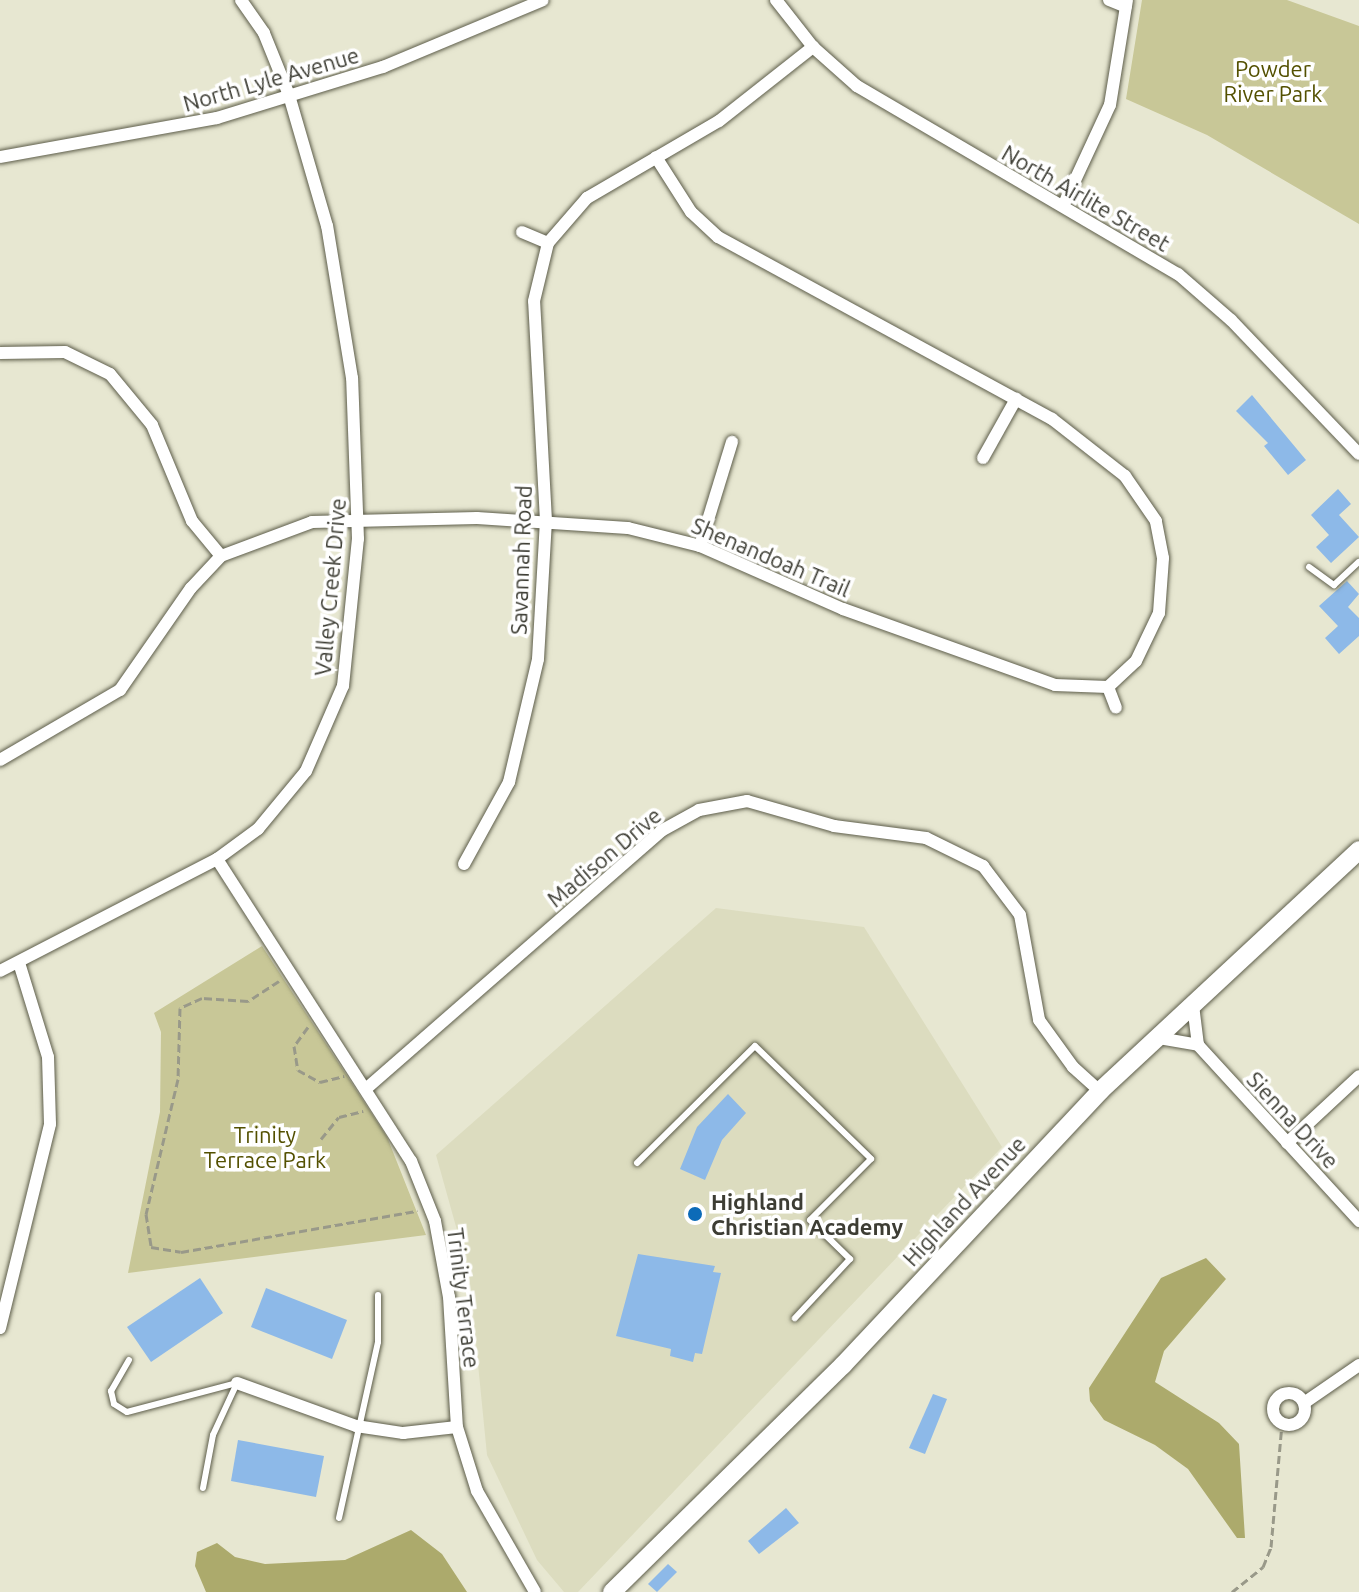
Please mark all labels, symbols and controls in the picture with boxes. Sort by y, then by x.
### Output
street label: North Lyle Avenue [180,41,362,117]
park label: Powder River Park [1224,55,1322,106]
street label: North Airlite Street [997,139,1175,257]
street label: Savannah Road [505,485,537,635]
street label: Valley Creek Drive [309,497,351,677]
street label: Shenandoah Trail [688,512,854,602]
street label: Madison Drive [542,802,666,912]
street label: Sienna Drive [1242,1066,1344,1174]
park label: Trinity Terrace Park [204,1121,326,1172]
street label: Highland Avenue [897,1131,1031,1271]
place label: Highland Christian Academy [711,1188,903,1240]
marker: Highland Christian Academy [686,1205,704,1223]
street label: Trinity Terrace [442,1226,486,1370]

